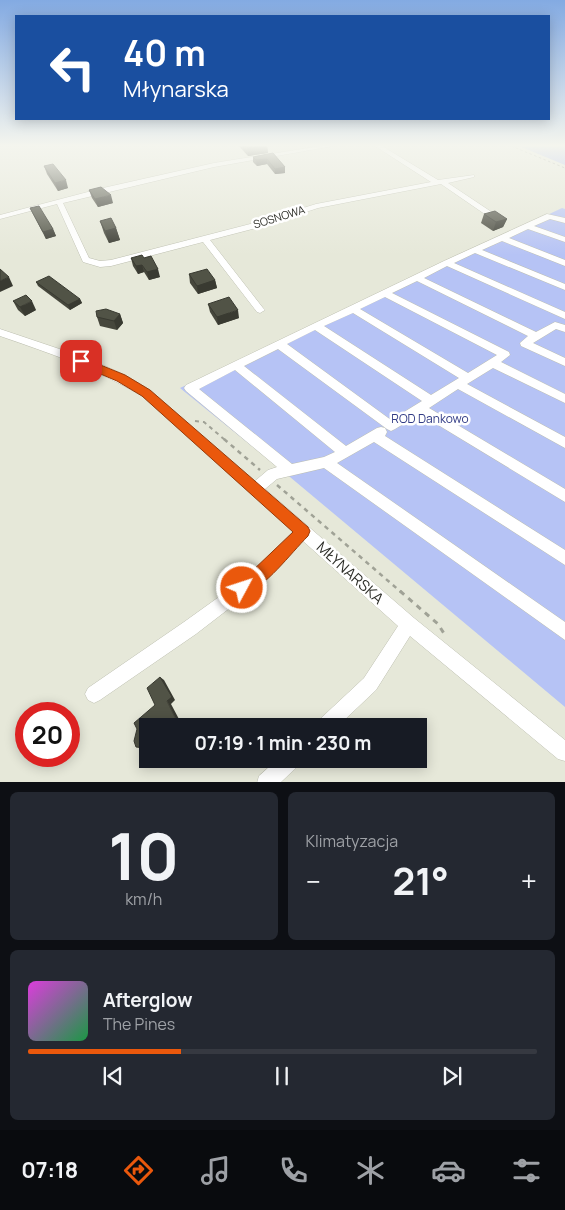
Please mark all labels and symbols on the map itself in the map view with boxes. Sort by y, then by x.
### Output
street label: SOSNOWA [251,202,306,231]
pin [60,340,102,382]
park label: ROD Dankowo [391,410,469,427]
street label: MŁYNARSKA [312,537,389,609]
position arrow [215,561,267,613]
speed limit sign: 20 [15,702,80,767]

